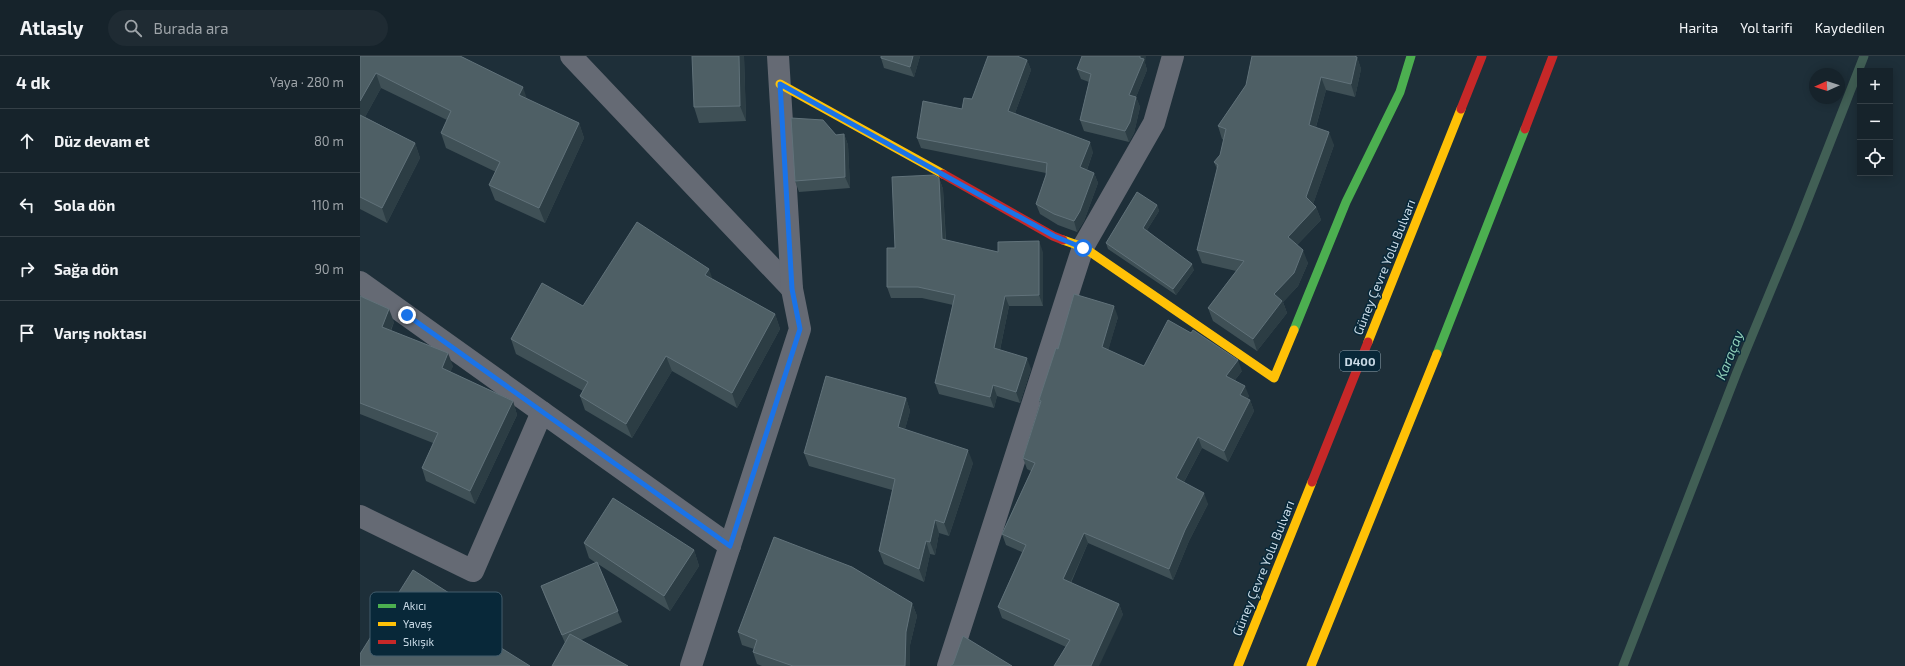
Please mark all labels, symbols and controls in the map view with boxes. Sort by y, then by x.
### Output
search box [108,10,388,46]
text: Atlasly [20,16,84,39]
icon: search [122,17,144,39]
text: Burada ara [154,19,228,37]
text: Harita [1679,19,1718,36]
text: Yol tarifi [1740,19,1793,36]
text: Kaydedilen [1815,19,1885,36]
north arrow [1809,68,1845,104]
map controls [1857,68,1893,176]
button: + [1857,68,1893,104]
text: 4 dk [16,72,50,92]
text: Yaya · 280 m [270,74,344,90]
button: − [1857,104,1893,140]
icon: ahead [16,130,38,152]
text: Düz devam et [54,132,150,150]
text: 80 m [314,133,344,149]
button: locate [1857,140,1893,176]
icon: left [16,194,38,216]
text: Sola dön [54,196,115,214]
text: 110 m [312,197,344,213]
street label: Güney Çevre Yolu Bulvarı [1349,197,1419,338]
route start [1074,239,1092,257]
icon: right [16,258,38,280]
text: Sağa dön [54,260,119,278]
text: 90 m [314,261,344,277]
route end [398,306,416,324]
icon: arrive [16,322,38,344]
text: Varış noktası [54,324,147,342]
water label: Karaçay [1711,327,1748,383]
road number: D400 [1340,351,1380,371]
street label: Güney Çevre Yolu Bulvarı [1228,498,1298,639]
legend [370,592,502,656]
text: Akıcı [403,599,426,612]
text: Yavaş [403,617,432,631]
text: Sıkışık [403,635,435,649]

